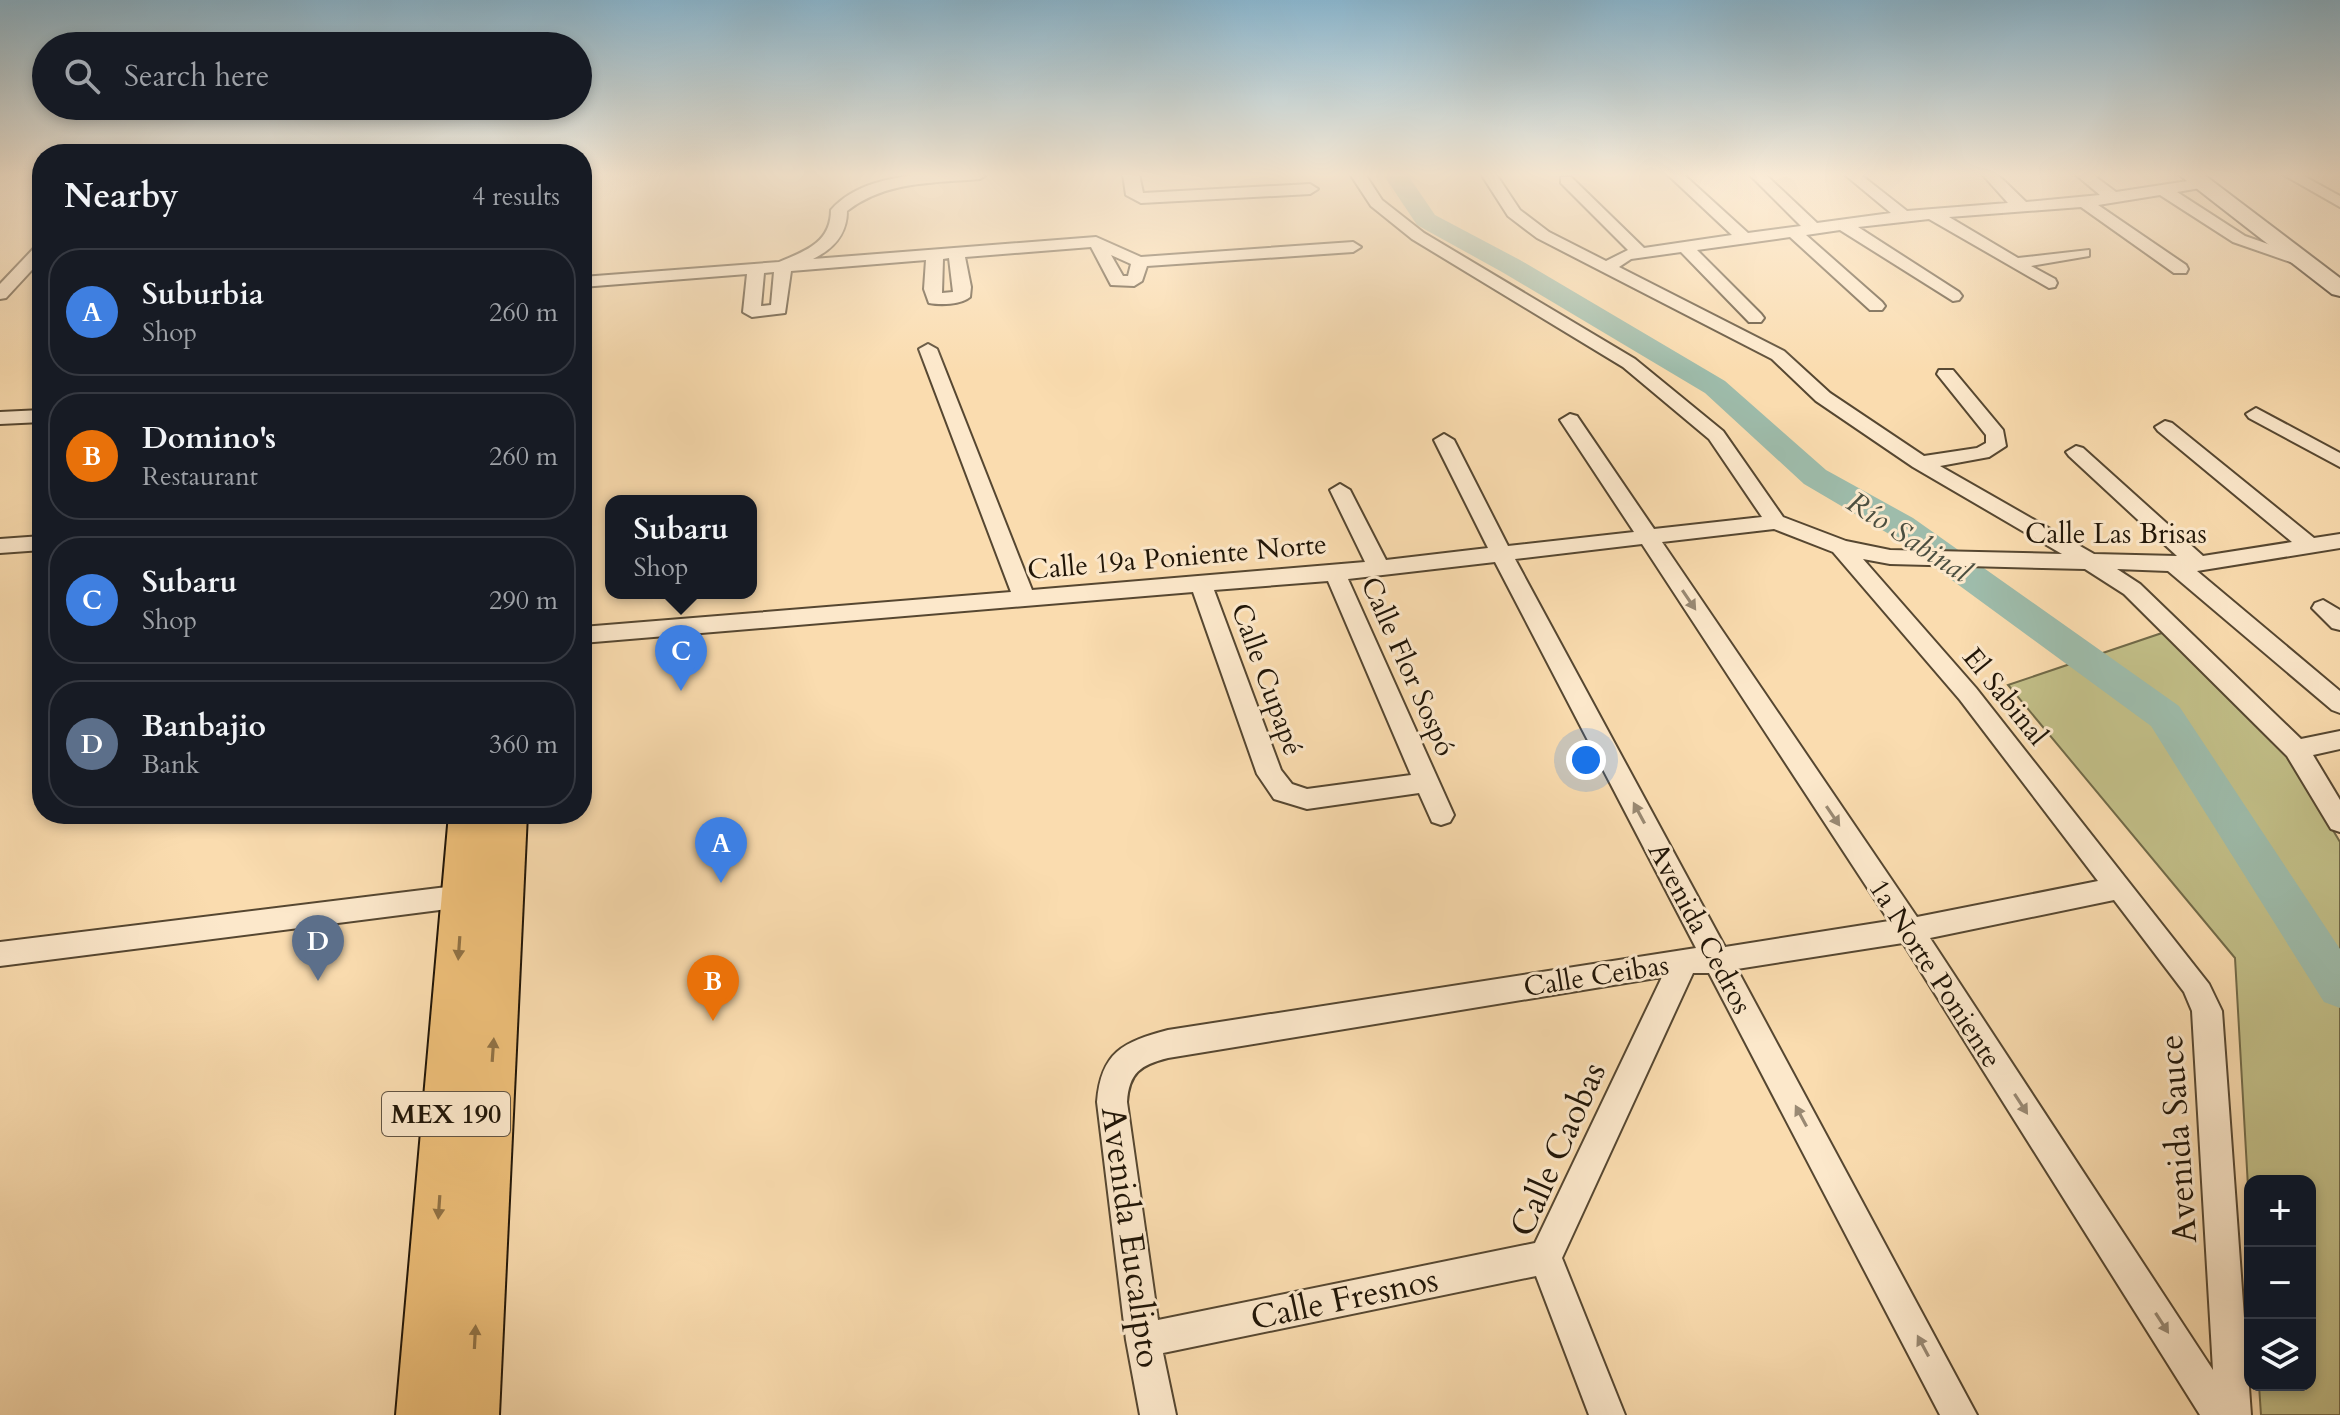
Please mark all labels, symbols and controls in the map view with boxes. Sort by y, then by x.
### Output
search box [32,32,592,120]
icon: search [60,54,104,98]
text: Search here [124,56,269,97]
text: Nearby [64,173,179,219]
text: 4 results [472,179,560,214]
text: Suburbia [142,274,264,315]
text: A [82,295,102,330]
text: 260 m [489,295,558,330]
text: Shop [142,315,197,350]
text: Domino's [142,418,276,459]
text: B [83,439,101,474]
text: 260 m [489,439,558,474]
text: Restaurant [142,459,258,494]
water label: Río Sabinal [1839,482,1979,593]
popup [605,495,757,599]
text: Subaru [633,509,729,550]
street label: Calle Las Brisas [2025,515,2207,553]
street label: Calle 19a Poniente Norte [1026,525,1328,589]
text: Shop [633,550,689,585]
text: Subaru [142,562,237,603]
street label: Calle Flor Sospó [1352,571,1465,762]
text: C [82,583,102,618]
text: 290 m [489,583,558,618]
one-way arrow [1681,589,1696,610]
street label: Calle Cupapé [1222,598,1312,761]
text: Shop [142,603,197,638]
pin: C [655,625,707,691]
street label: El Sabinal [1954,640,2057,754]
text: Banbajio [142,706,266,747]
text: D [81,727,103,762]
text: 360 m [489,727,558,762]
your location [1566,740,1606,780]
text: Bank [142,747,200,782]
one-way arrow [1633,801,1646,824]
one-way arrow [1826,805,1841,826]
pin: A [695,817,747,883]
street label: Avenida Cedros [1639,836,1761,1021]
street label: 1a Norte Poniente [1860,872,2010,1075]
pin: D [292,915,344,981]
one-way arrow [452,936,465,961]
street label: Calle Ceibas [1521,946,1671,1006]
pin: B [687,955,739,1021]
street label: Avenida Sauce [2148,1033,2208,1245]
one-way arrow [487,1037,500,1062]
street label: Calle Caobas [1499,1055,1617,1244]
road number: MEX 190 [382,1092,510,1136]
one-way arrow [2014,1093,2028,1115]
street label: Avenida Eucalipto [1090,1104,1172,1371]
one-way arrow [1794,1105,1807,1128]
map controls [2244,1175,2316,1391]
button: + [2244,1175,2316,1247]
one-way arrow [432,1195,445,1220]
button: − [2244,1247,2316,1319]
street label: Calle Fresnos [1246,1257,1442,1341]
one-way arrow [2154,1312,2169,1333]
button: layers [2244,1319,2316,1391]
one-way arrow [469,1324,482,1349]
one-way arrow [1916,1335,1930,1357]

